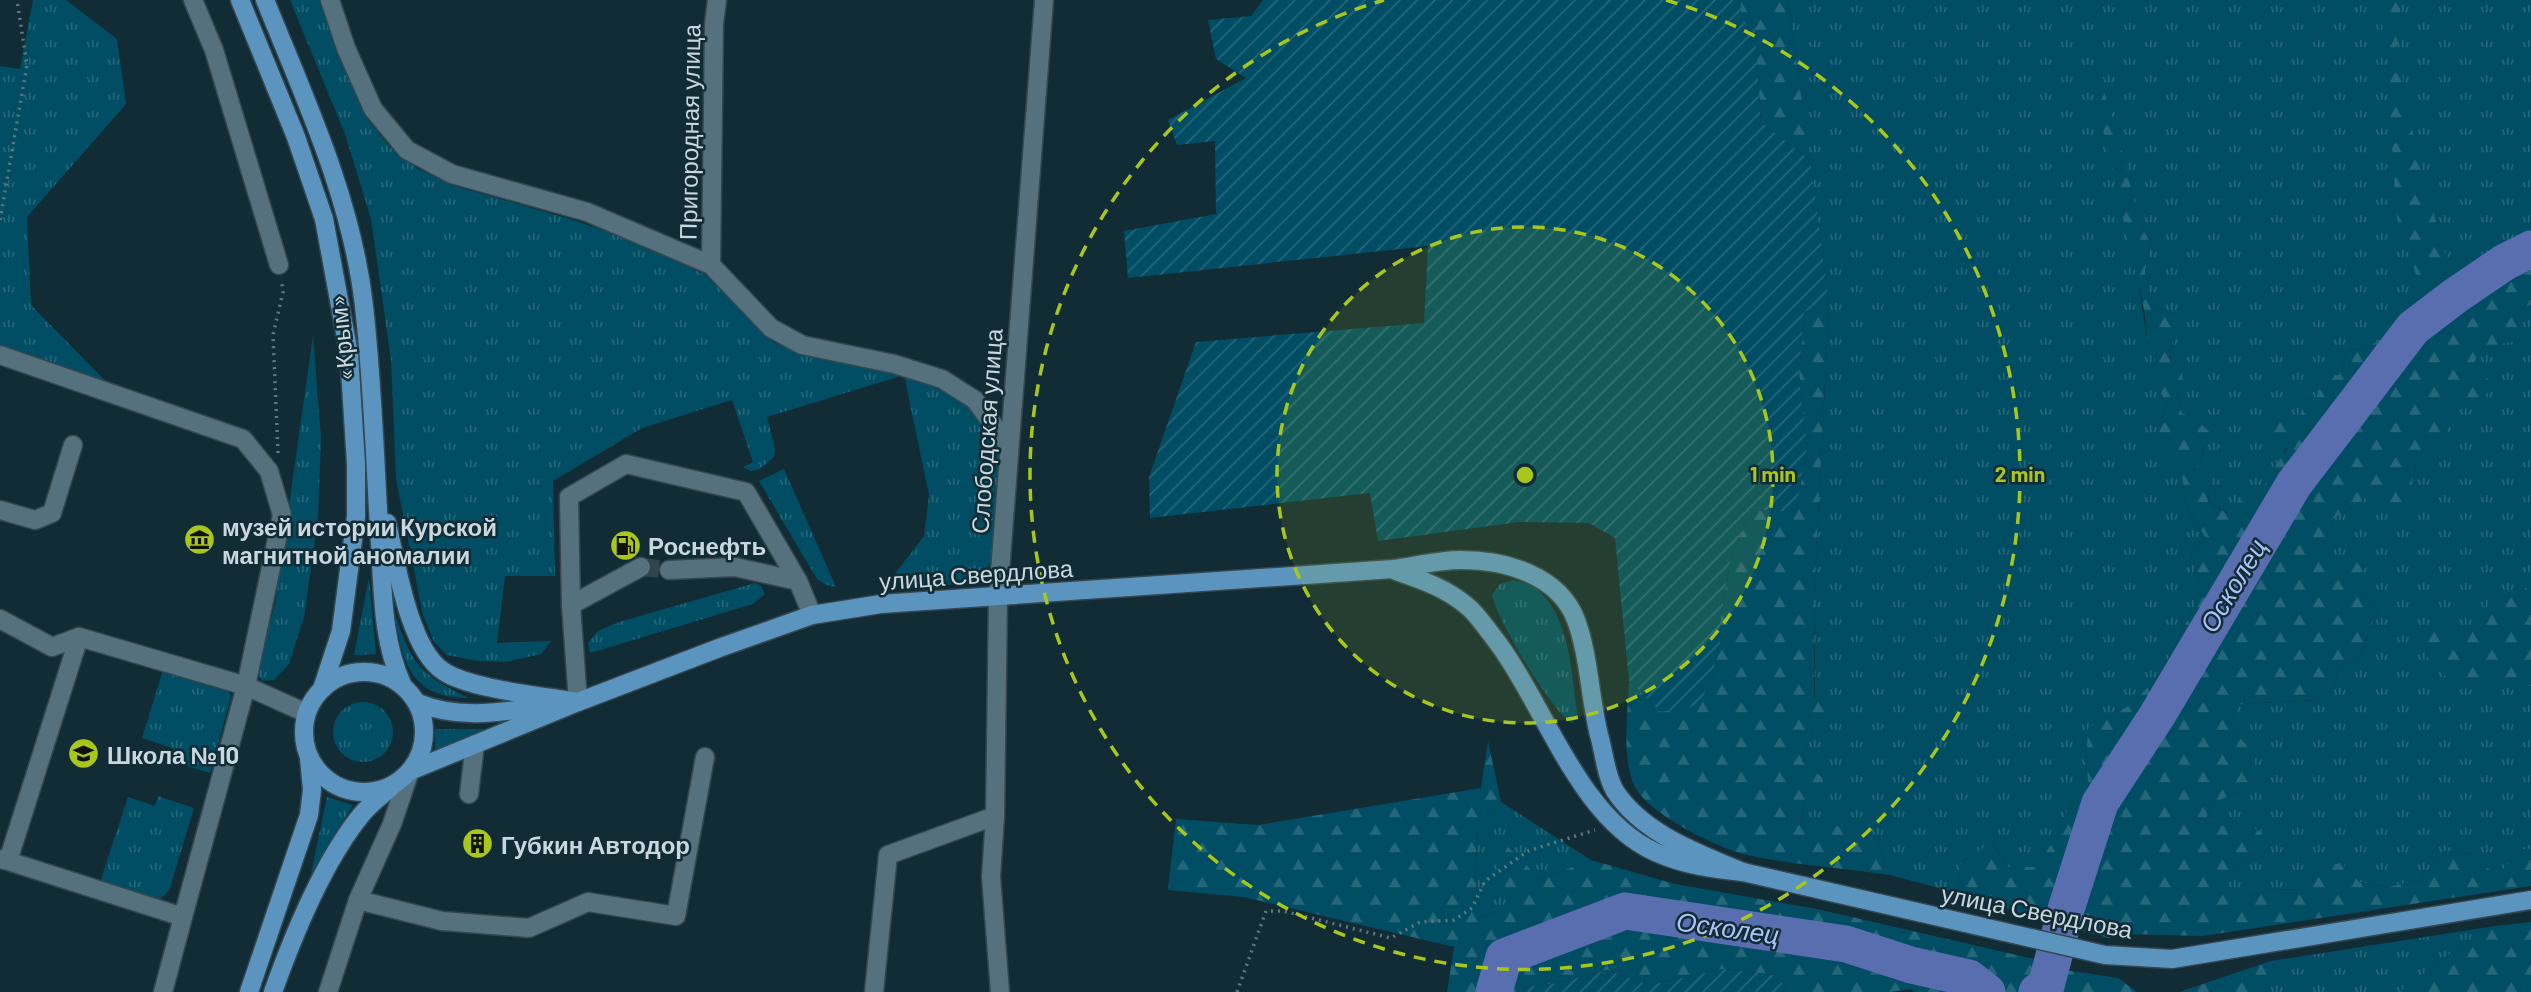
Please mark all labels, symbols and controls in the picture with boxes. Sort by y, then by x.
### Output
street label: Пригородная улица [673,23,705,240]
street label: «Крым» [322,293,360,383]
street label: Слободская улица [964,327,1008,535]
text: 1 min [1750,461,1796,486]
text: 2 min [1995,461,2045,486]
centre of rings [1513,463,1537,487]
place label: музей истории Курской магнитной аномалии [222,512,497,569]
museum icon: музей истории Курской магнитной аномалии [182,523,216,557]
fuel station icon: Роснефть [608,528,642,562]
place label: Роснефть [648,531,766,560]
water label: Осколец [2192,533,2272,637]
street label: улица Свердлова [878,553,1075,595]
school or university icon: Школа №10 [67,737,101,771]
place label: Школа №10 [107,740,239,769]
building icon: Губкин Автодор [461,827,495,861]
place label: Губкин Автодор [501,830,690,859]
street label: улица Свердлова [1939,878,2136,944]
water label: Осколец [1675,904,1781,950]

